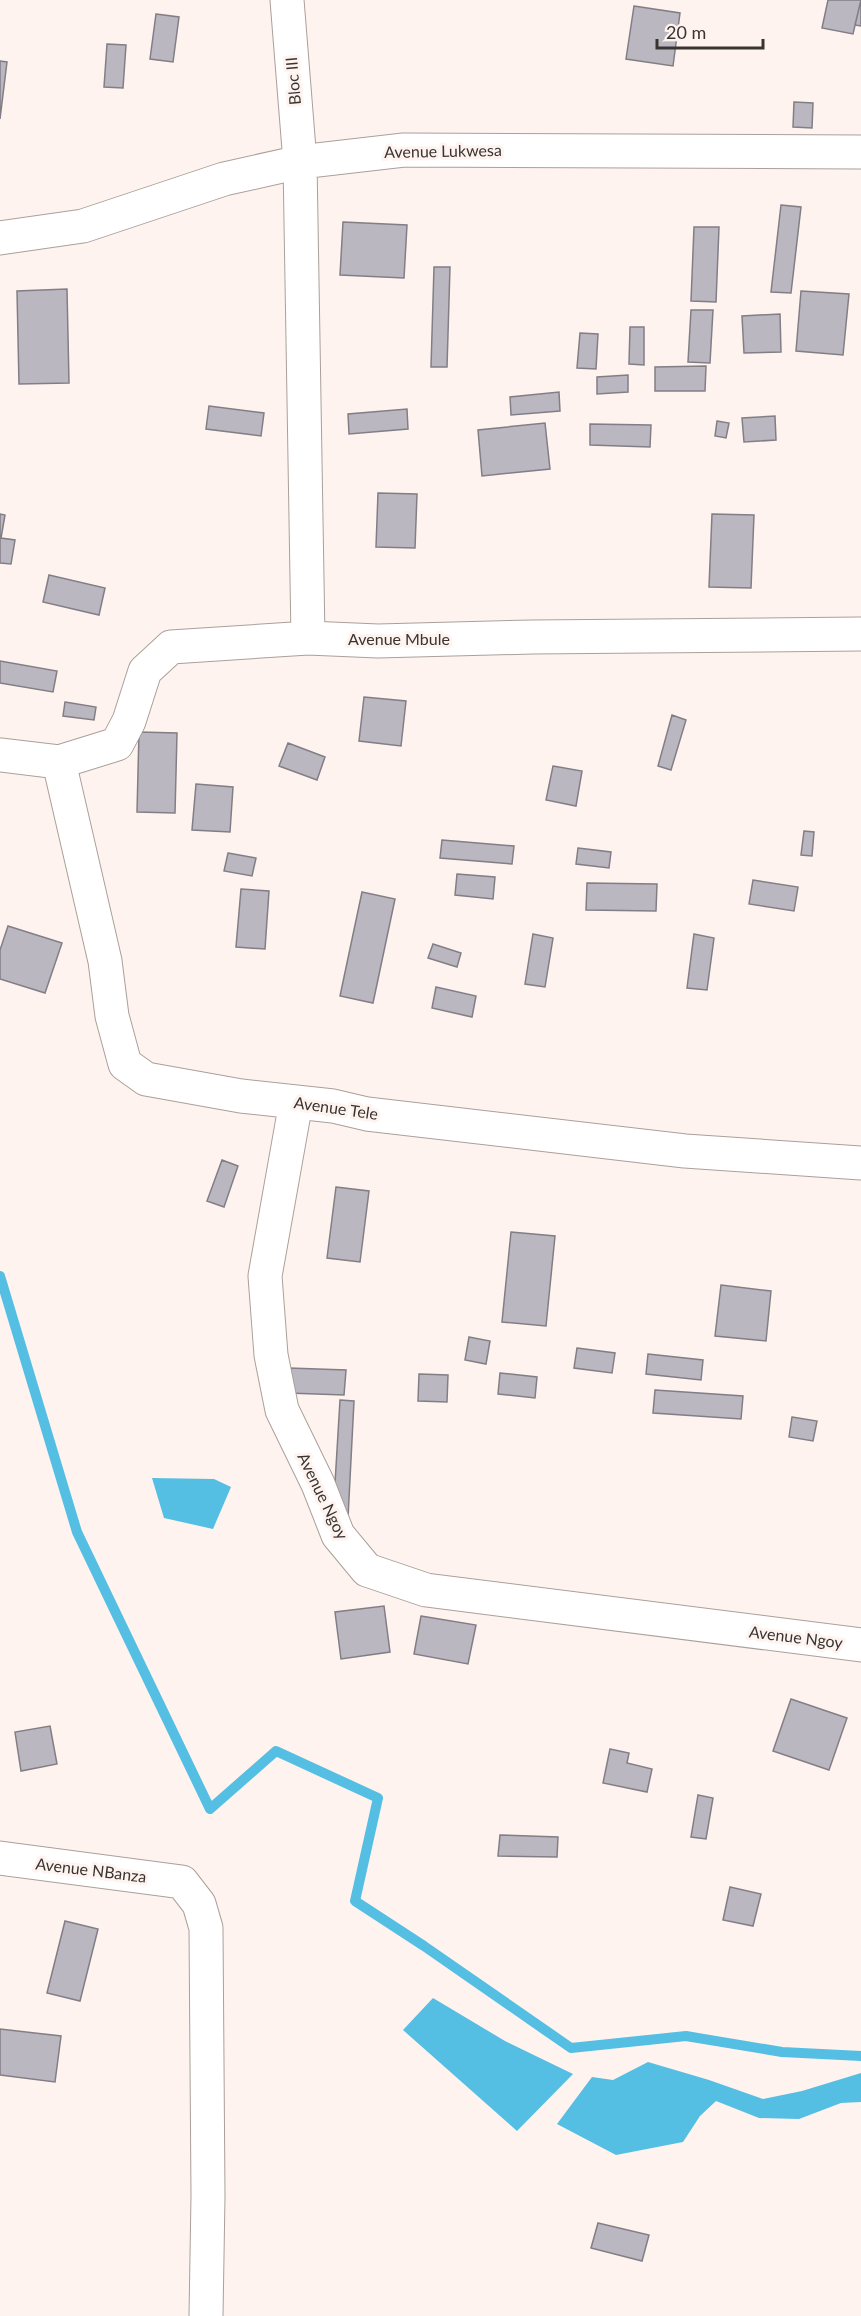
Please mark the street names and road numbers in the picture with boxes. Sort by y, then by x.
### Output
street label: Bloc III [281,56,304,106]
street label: Avenue Lukwesa [384,140,502,161]
street label: Avenue Mbule [348,629,450,648]
street label: Avenue Tele [293,1092,379,1123]
street label: Avenue Ngoy [294,1449,353,1543]
street label: Avenue Ngoy [748,1621,845,1652]
street label: Avenue NBanza [35,1853,148,1886]

